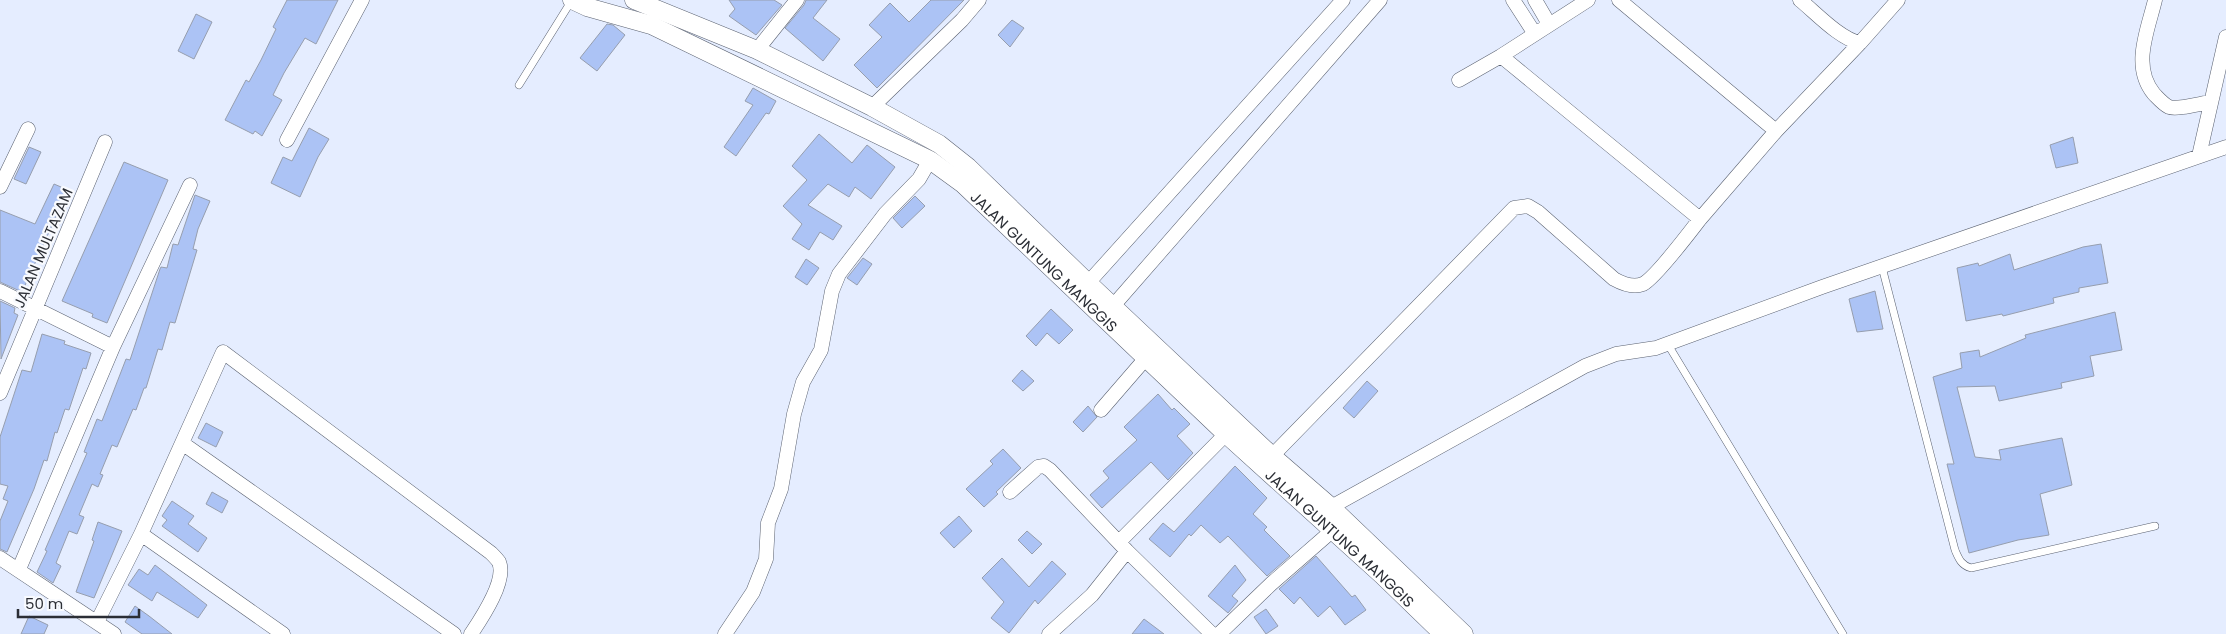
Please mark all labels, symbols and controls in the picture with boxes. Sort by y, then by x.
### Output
street label: JALAN MULTAZAM [8,185,78,311]
street label: JALAN GUNTUNG MANGGIS [966,186,1122,336]
street label: JALAN GUNTUNG MANGGIS [1261,464,1419,612]
scale bar [18,586,139,618]
text: 50 m [25,593,63,614]

